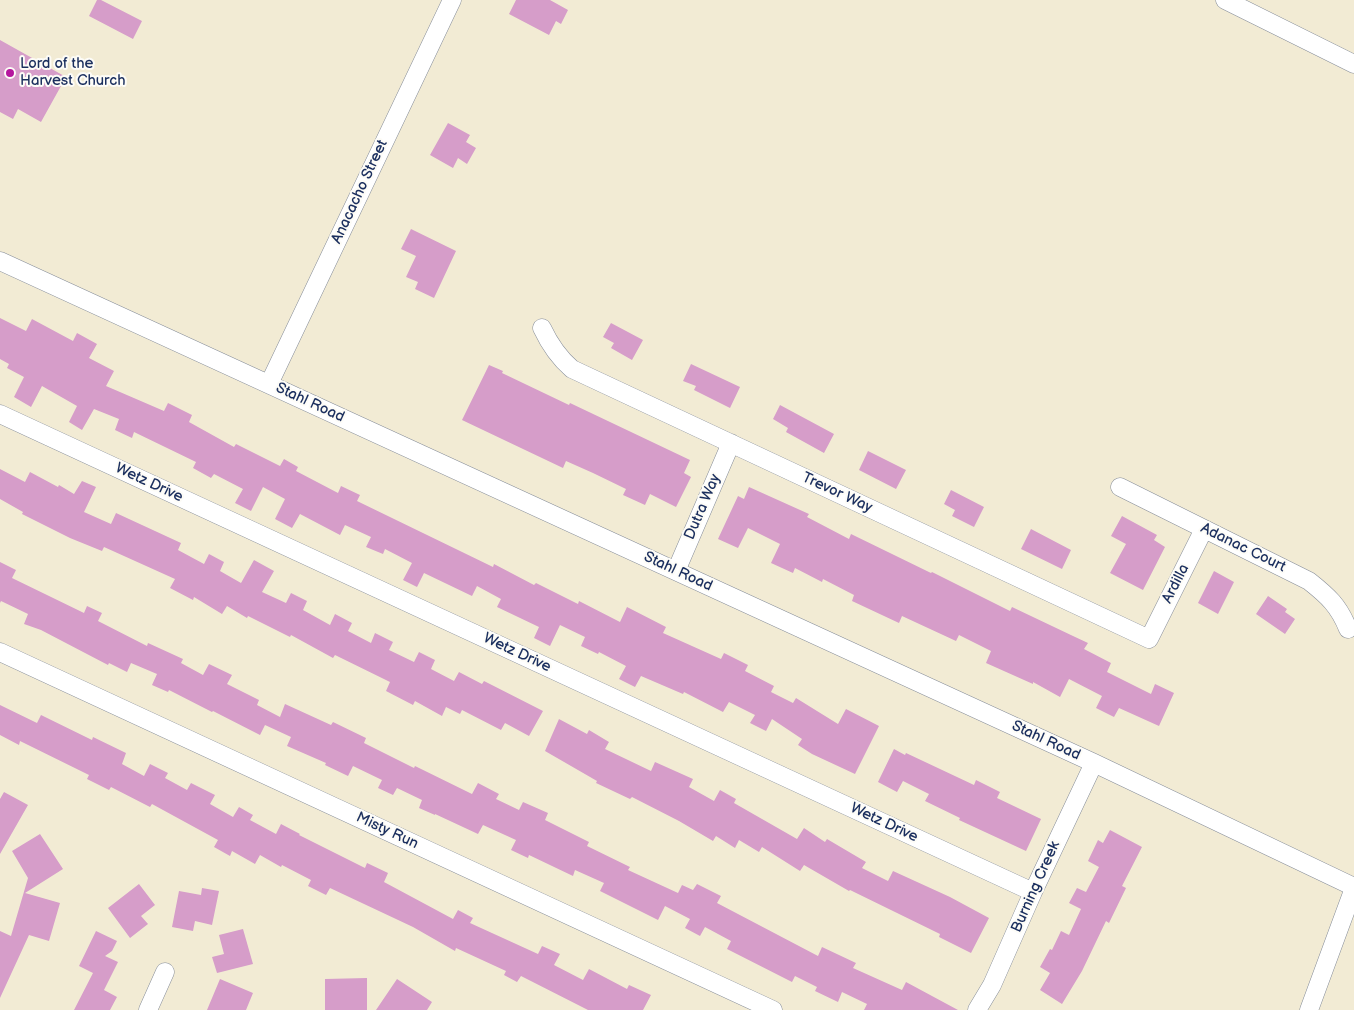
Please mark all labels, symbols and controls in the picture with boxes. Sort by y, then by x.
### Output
place label: Lord of the Harvest Church [20,55,126,90]
marker: Lord of the Harvest Church [4,67,16,79]
street label: Anacacho Street [328,137,392,247]
street label: Stahl Road [273,379,347,427]
street label: Wetz Drive [112,459,186,507]
street label: Trevor Way [799,469,875,517]
street label: Dutra Way [681,471,725,543]
street label: Adanac Court [1197,520,1289,576]
street label: Stahl Road [641,548,715,596]
street label: Ardilla [1159,561,1193,607]
street label: Wetz Drive [480,629,554,677]
street label: Stahl Road [1009,717,1083,765]
street label: Wetz Drive [847,799,921,847]
street label: Misty Run [353,809,421,853]
street label: Burning Creek [1008,839,1064,935]

